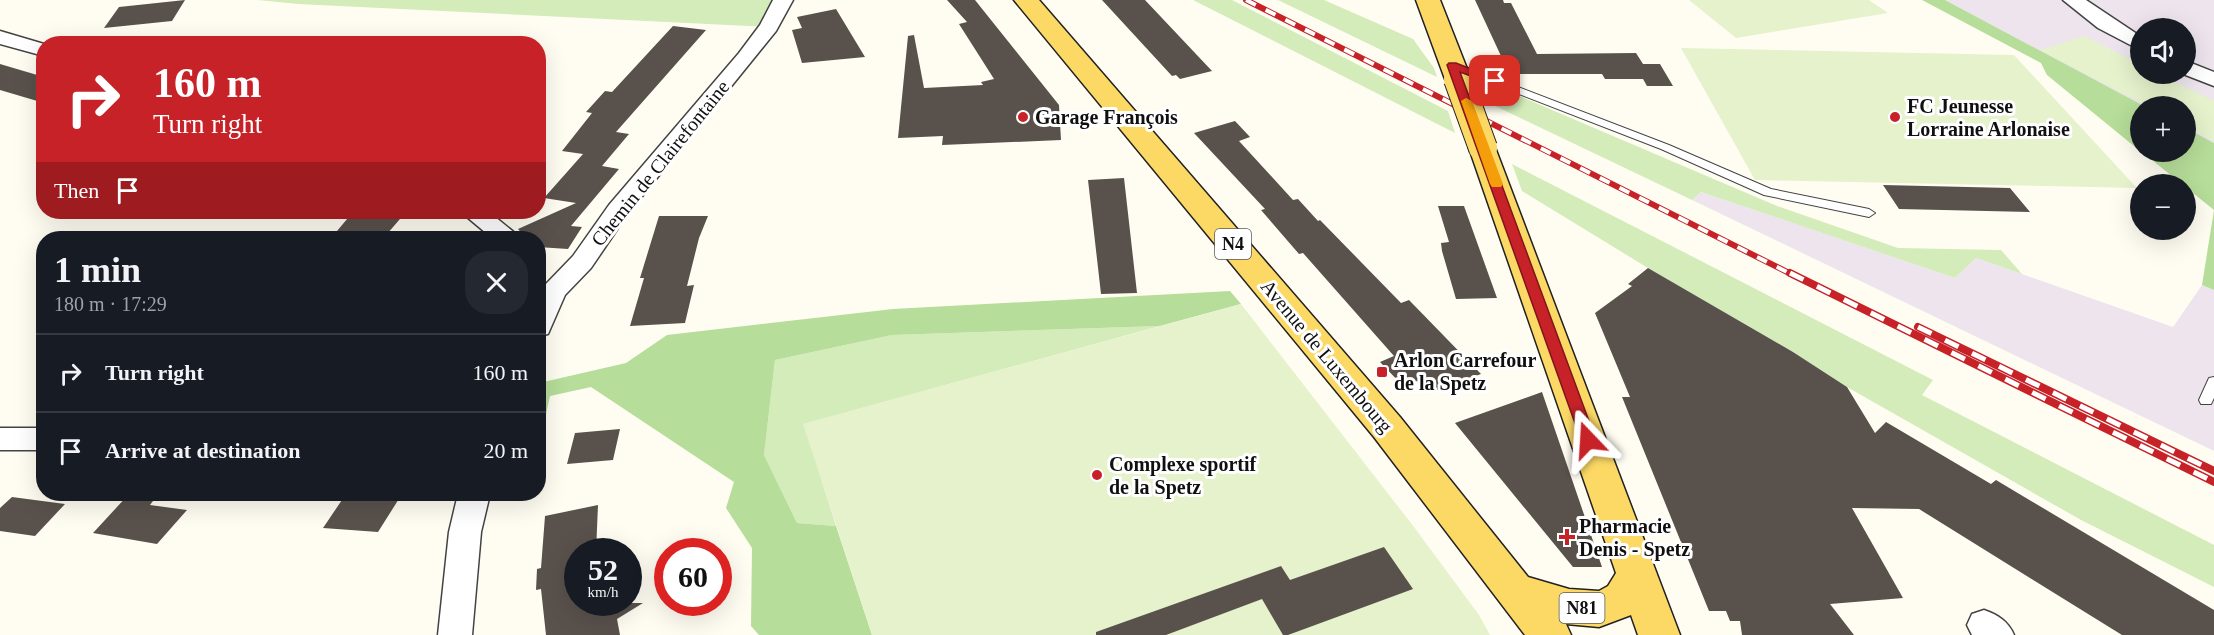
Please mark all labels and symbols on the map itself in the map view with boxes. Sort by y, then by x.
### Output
pin [1469,55,1520,106]
street label: Chemin de Clairefontaine [586,76,734,250]
place label: FC Jeunesse Lorraine Arlonaise [1907,95,2070,140]
place label: Garage François [1035,106,1178,129]
marker: Garage François [1016,110,1030,124]
marker: FC Jeunesse Lorraine Arlonaise [1888,110,1902,124]
road number: N4 [1215,229,1251,259]
street label: Avenue de Luxembourg [1256,275,1397,437]
place label: Arlon Carrefour de la Spetz [1394,349,1536,395]
marker: Arlon Carrefour de la Spetz [1375,365,1389,379]
position arrow [1556,408,1620,472]
place label: Complexe sportif de la Spetz [1109,453,1257,499]
marker: Complexe sportif de la Spetz [1090,468,1104,482]
place label: Pharmacie Denis - Spetz [1579,515,1690,561]
marker: Pharmacie Denis - Spetz [1560,530,1574,544]
speed limit sign: 60 [654,538,732,616]
road number: N81 [1560,593,1604,623]

